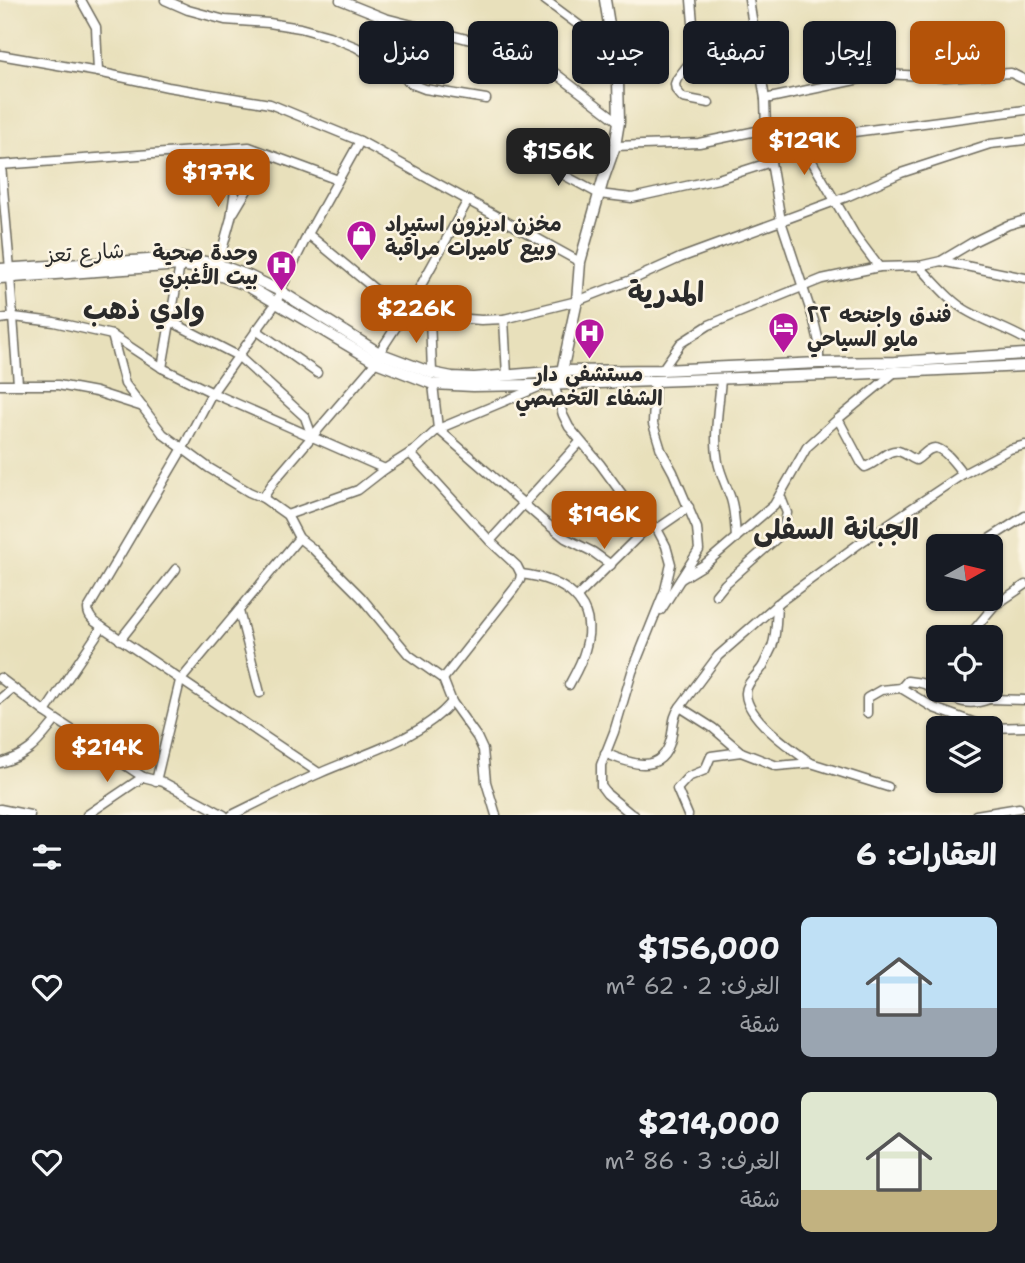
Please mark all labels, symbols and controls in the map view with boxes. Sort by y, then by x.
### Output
chip: منزل [359,21,454,84]
chip: شقة [468,21,558,84]
chip: جديد [572,21,669,84]
chip: تصفية [683,21,789,84]
chip: إيجار [803,21,896,84]
chip: شراء [910,21,1005,84]
pin: $129K [755,118,853,177]
text: $129K [768,125,840,155]
pin: $156K [509,128,607,188]
text: $156K [522,136,594,166]
pin: $177K [169,150,267,209]
text: $177K [182,157,254,187]
place label: مخزن اديزون استيراد وبيع كاميرات مراقبة [385,210,562,263]
shop icon: مخزن اديزون استيراد وبيع كاميرات مراقبة [345,219,379,263]
street label: شارع تعز [43,236,125,271]
place label: وحدة صحية بيت الأغبري [152,239,258,293]
hospital icon: وحدة صحية بيت الأغبري [264,248,298,292]
district label: المدرية [628,273,704,311]
pin: $226K [367,286,465,345]
district label: وادي ذهب [83,290,205,330]
text: $226K [377,293,455,323]
place label: فندق واجنحه ٢٢ مايو السياحي [807,301,952,358]
hotel icon: فندق واجنحه ٢٢ مايو السياحي [767,310,801,354]
hospital icon: مستشفى دار الشفاء التخصصي [572,317,606,361]
place label: مستشفى دار الشفاء التخصصي [515,360,663,417]
pin: $196K [555,491,653,551]
text: $196K [568,499,640,529]
district label: الجبانة السفلى [753,510,919,548]
north arrow [926,534,1003,611]
map controls [926,534,1003,793]
button: locate [926,625,1003,702]
button: layers [926,716,1003,793]
pin: $214K [58,724,156,784]
text: $214K [71,732,143,762]
text: العقارات: 6 [856,834,997,875]
icon: filters [28,838,66,876]
text: $156,000 [638,928,780,969]
icon: home [857,945,941,1029]
icon: heart [28,968,66,1006]
text: الغرف: 2 · 62 m² [605,971,780,1001]
text: شقة [740,1009,780,1039]
text: $214,000 [638,1103,780,1144]
icon: home [857,1120,941,1204]
icon: heart [28,1143,66,1181]
text: الغرف: 3 · 86 m² [605,1146,780,1176]
text: شقة [740,1184,780,1214]

